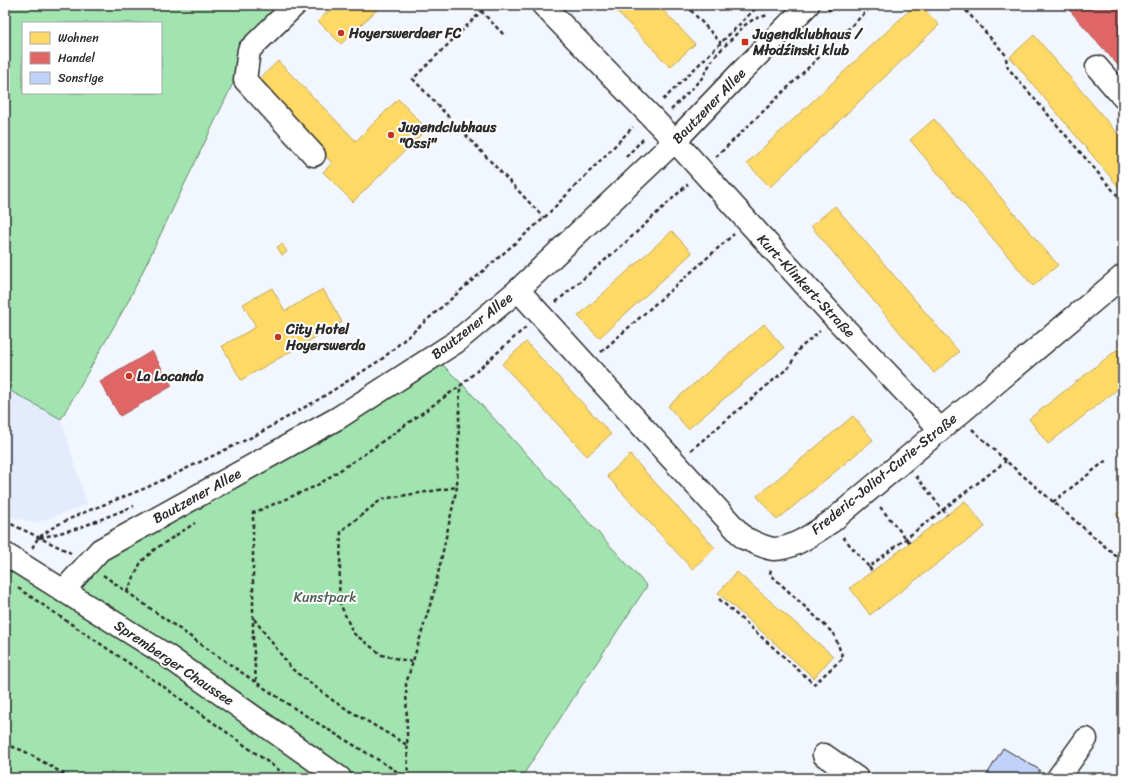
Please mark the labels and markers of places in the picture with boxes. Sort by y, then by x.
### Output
place label: Hoyerswerdaer FC [348,21,462,46]
place label: Jugendklubhaus / Młodźinski klub [752,22,864,63]
marker: Hoyerswerdaer FC [336,28,346,38]
marker: Jugendklubhaus / Młodźinski klub [740,37,750,47]
place label: Jugendclubhaus "Ossi" [398,115,497,156]
marker: Jugendclubhaus "Ossi" [386,130,396,140]
place label: City Hotel Hoyerswerda [285,317,366,358]
marker: City Hotel Hoyerswerda [273,332,283,342]
place label: La Locanda [137,364,204,389]
marker: La Locanda [124,371,134,381]

